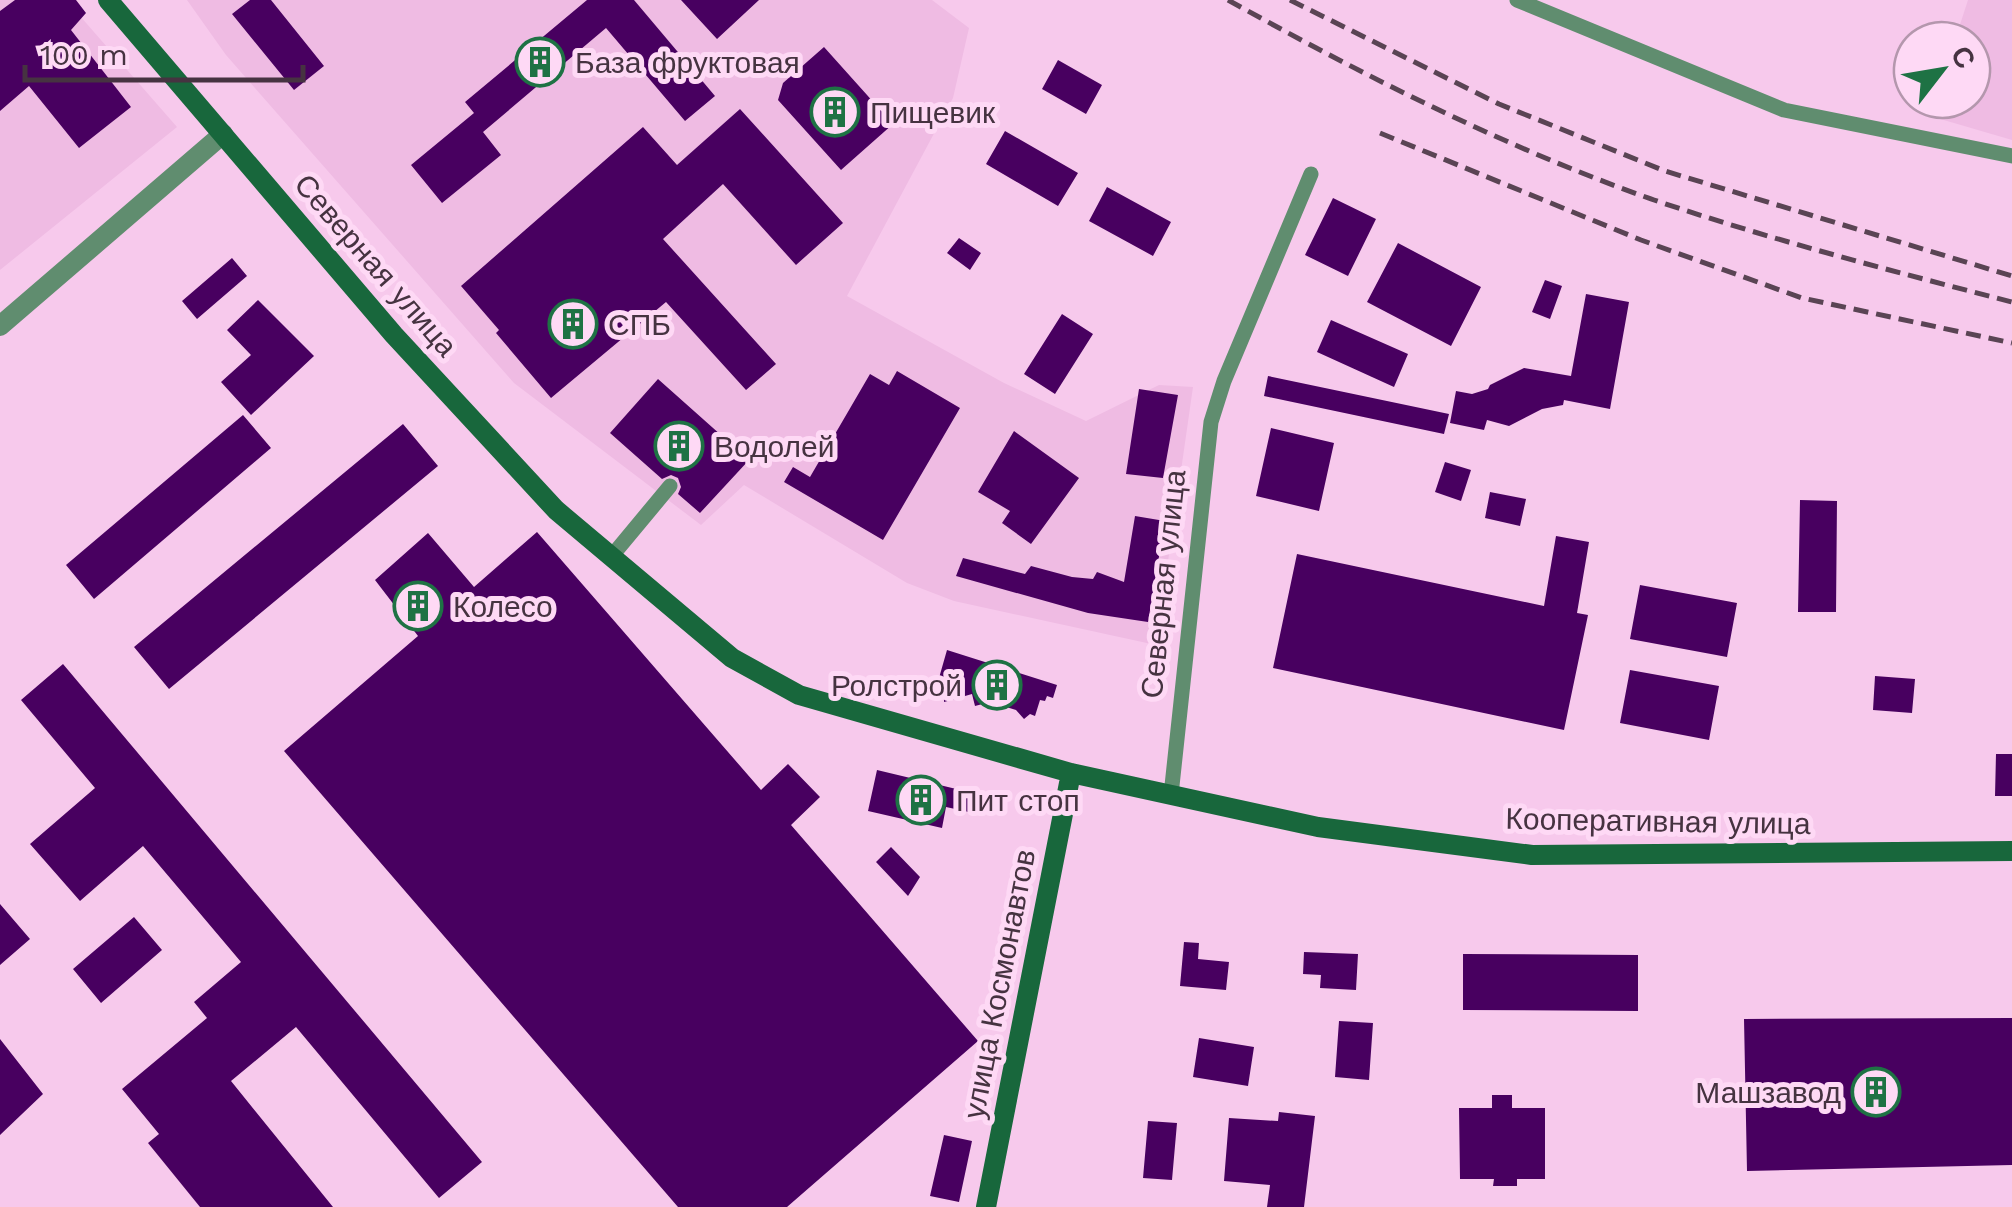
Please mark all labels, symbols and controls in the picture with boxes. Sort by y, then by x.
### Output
scale bar [25,20,302,82]
north arrow [1892,20,1992,120]
building icon: База фруктовая [514,36,566,88]
text: 100 m [40,37,128,72]
text: С [1944,40,1982,75]
place label: База фруктовая [575,45,800,80]
building icon: Пищевик [809,86,861,138]
place label: Пищевик [870,95,996,130]
street label: Северная улица [287,167,465,363]
building icon: СПБ [547,298,599,350]
place label: СПБ [608,307,671,342]
building icon: Водолей [653,420,705,472]
place label: Водолей [714,429,835,464]
street label: Северная улица [1134,468,1192,700]
building icon: Колесо [392,580,444,632]
place label: Колесо [453,589,553,624]
building icon: Ролстрой [971,659,1023,711]
place label: Ролстрой [831,668,962,703]
building icon: Пит стоп [895,774,947,826]
place label: Пит стоп [956,783,1080,818]
street label: Кооперативная улица [1505,801,1811,841]
street label: улица Космонавтов [956,846,1042,1122]
building icon: Машзавод [1850,1066,1902,1118]
place label: Машзавод [1695,1075,1841,1110]

